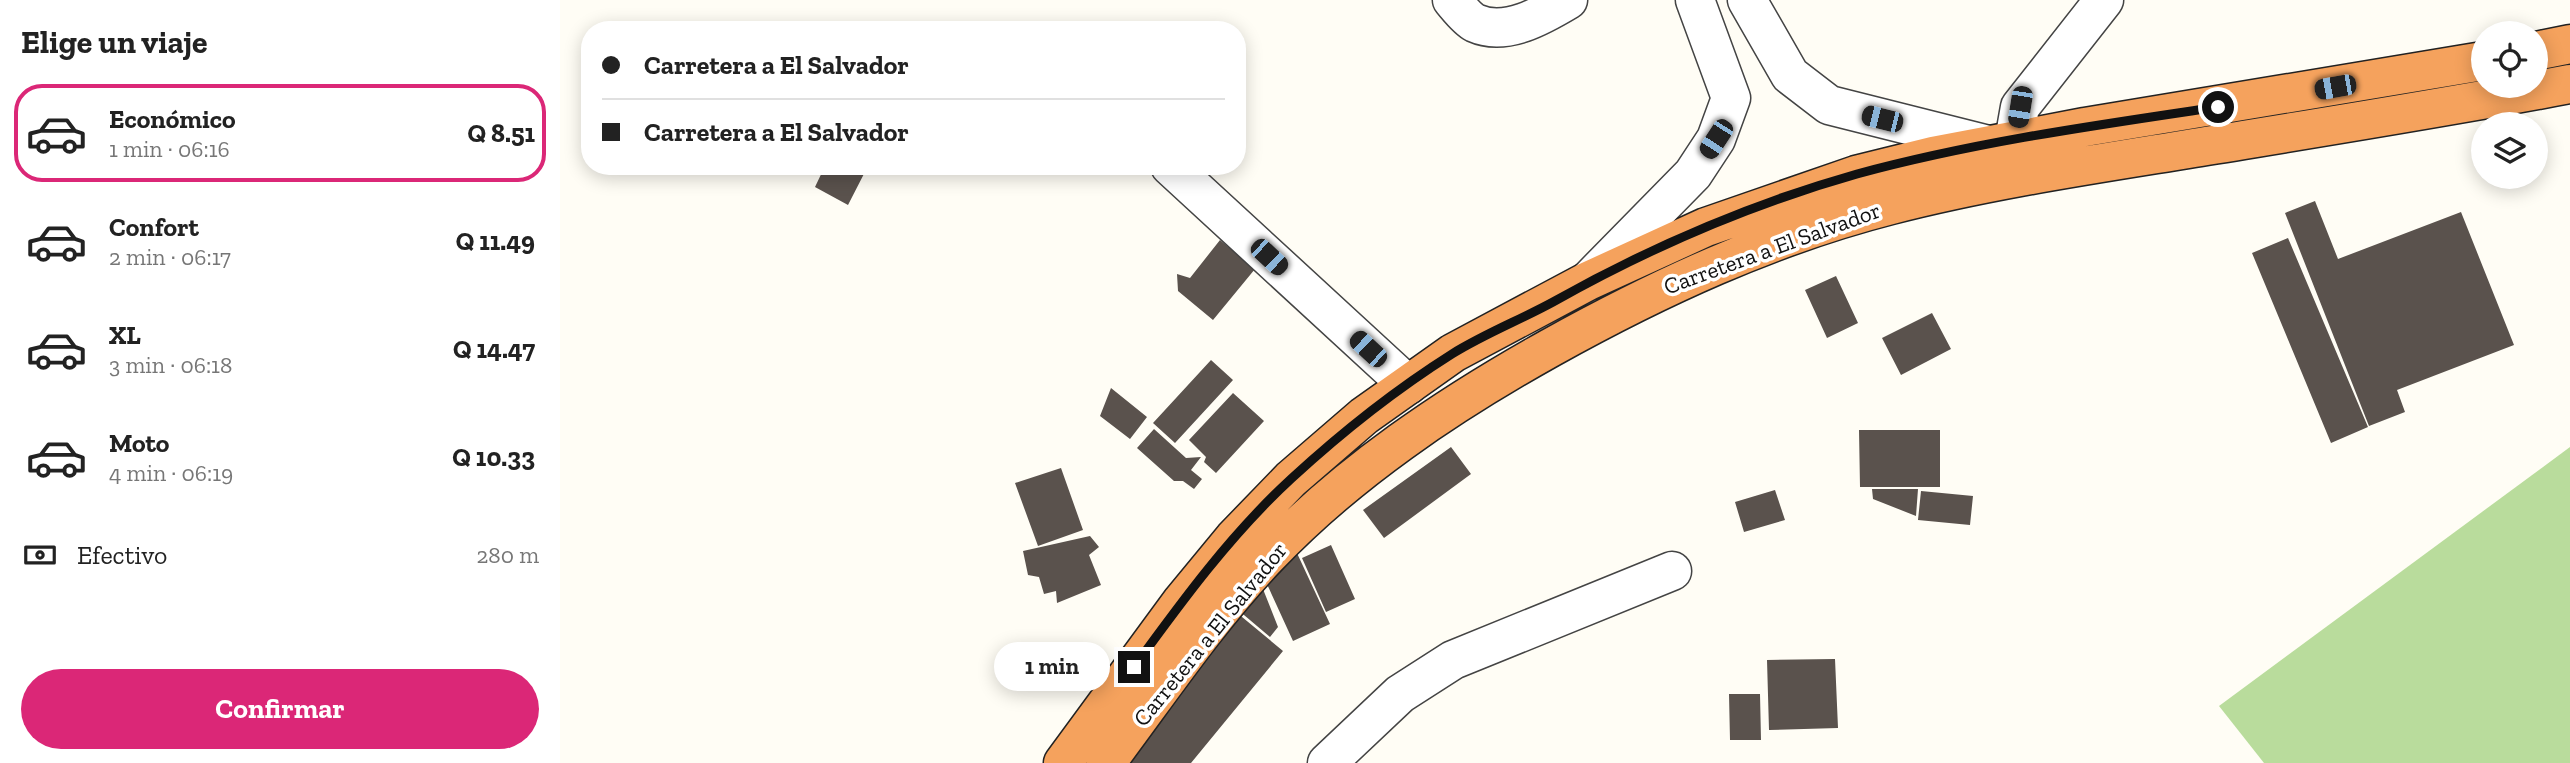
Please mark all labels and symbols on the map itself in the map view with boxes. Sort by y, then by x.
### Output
car [2313,73,2358,101]
car [2007,85,2034,129]
route start [2202,91,2234,123]
car [1860,104,1905,134]
car [1696,116,1737,162]
street label: Carretera a El Salvador [1660,196,1884,300]
car [1247,235,1292,279]
car [1346,327,1391,371]
street label: Carretera a El Salvador [1127,536,1293,732]
callout: 1 min [994,642,1110,692]
route end [1118,651,1150,683]

